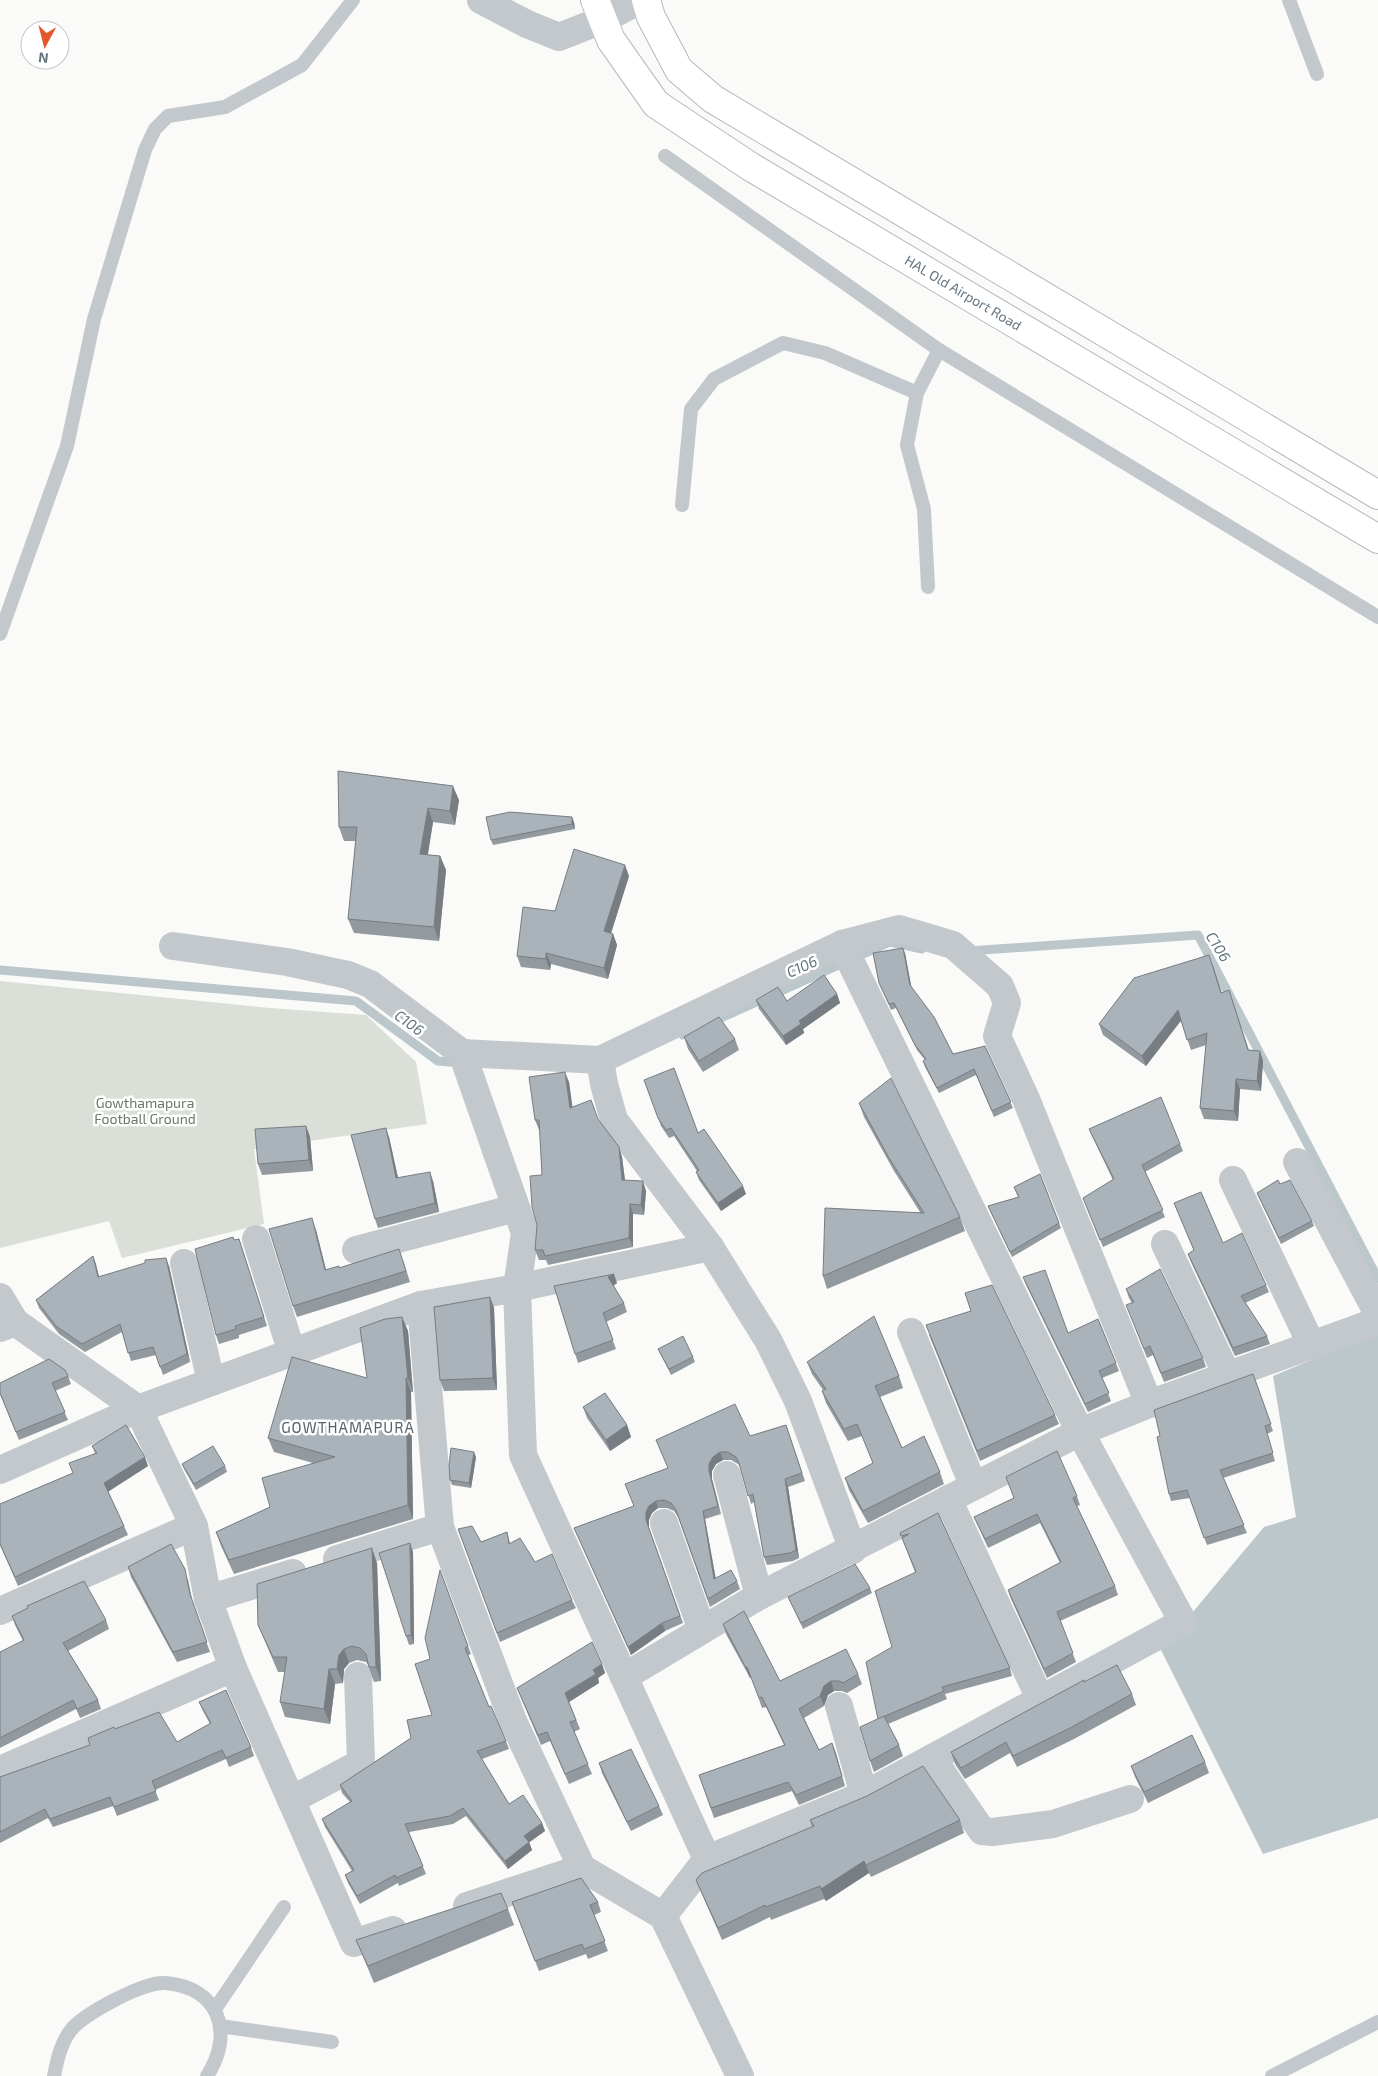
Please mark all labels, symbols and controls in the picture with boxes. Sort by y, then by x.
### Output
north arrow [20,20,70,70]
text: N [37,49,49,67]
street label: HAL Old Airport Road [902,251,1025,334]
water label: C106 [1203,928,1235,965]
water label: C106 [783,951,820,981]
water label: C106 [391,1006,428,1039]
park label: Gowthamapura Football Ground [94,1094,196,1127]
district label: GOWTHAMAPURA [281,1418,415,1436]

